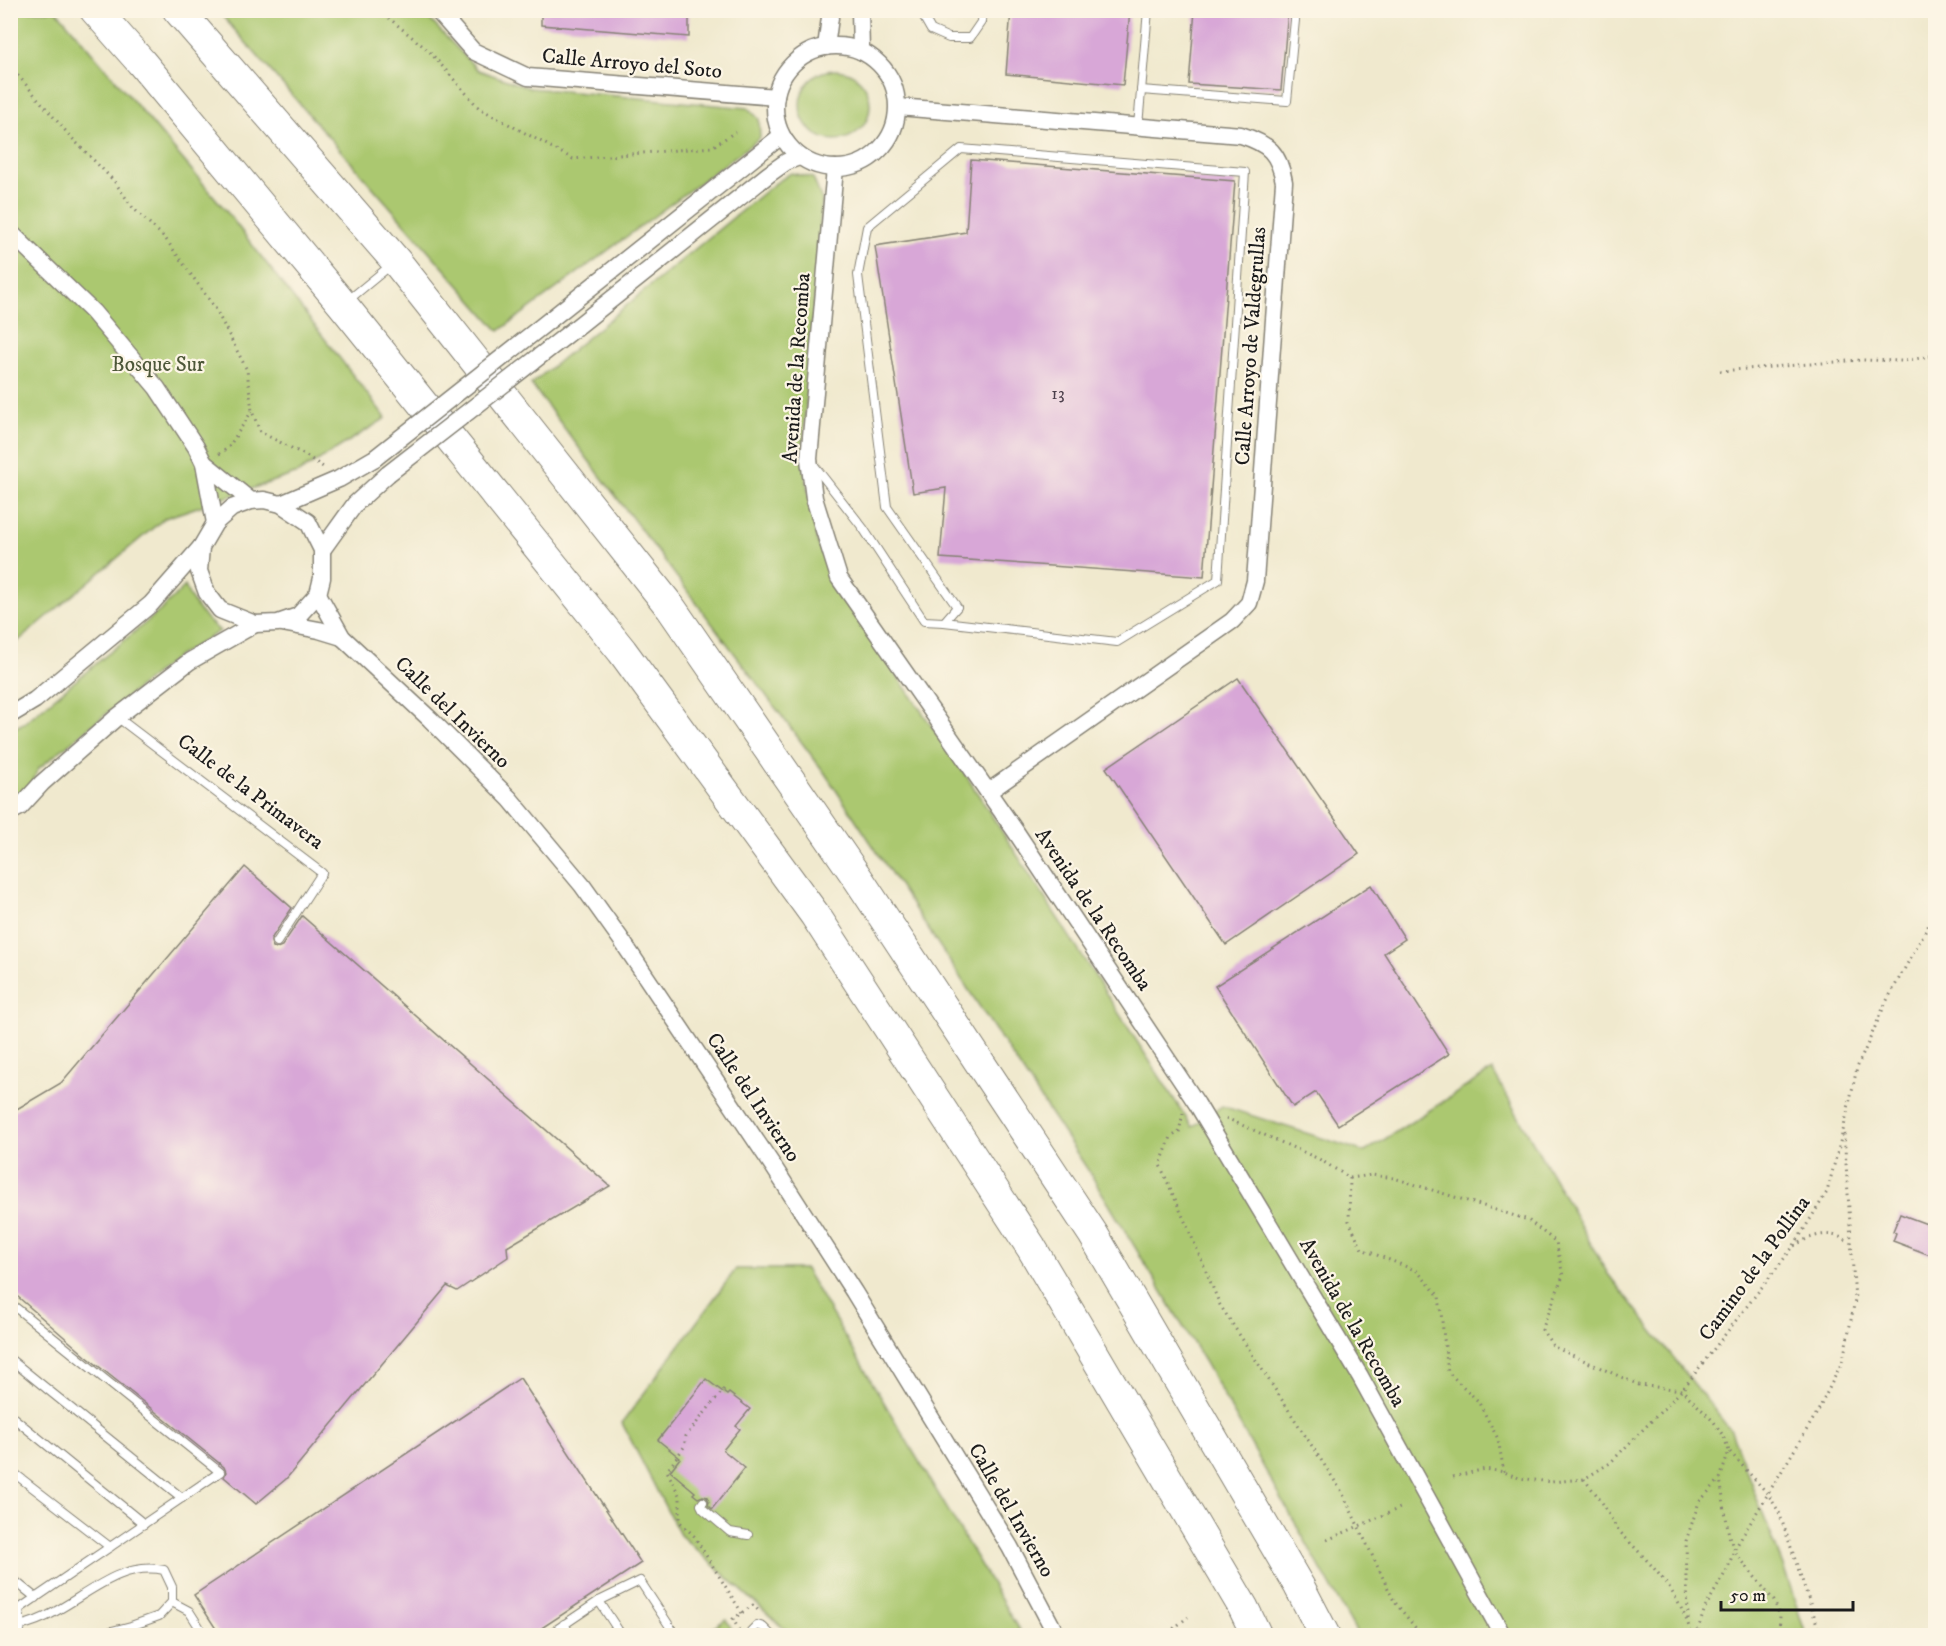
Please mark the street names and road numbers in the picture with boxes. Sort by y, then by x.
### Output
street label: Calle Arroyo del Soto [541,43,723,85]
street label: Calle Arroyo de Valdegrullas [1230,226,1272,466]
street label: Avenida de la Recomba [777,272,817,464]
street label: Calle del Invierno [389,651,515,774]
street label: Calle de la Primavera [172,728,329,855]
street label: Avenida de la Recomba [1029,823,1157,996]
street label: Calle del Invierno [700,1028,806,1167]
street label: Camino de la Pollina [1693,1191,1816,1346]
street label: Avenida de la Recomba [1293,1233,1411,1412]
street label: Calle del Invierno [962,1439,1060,1582]

